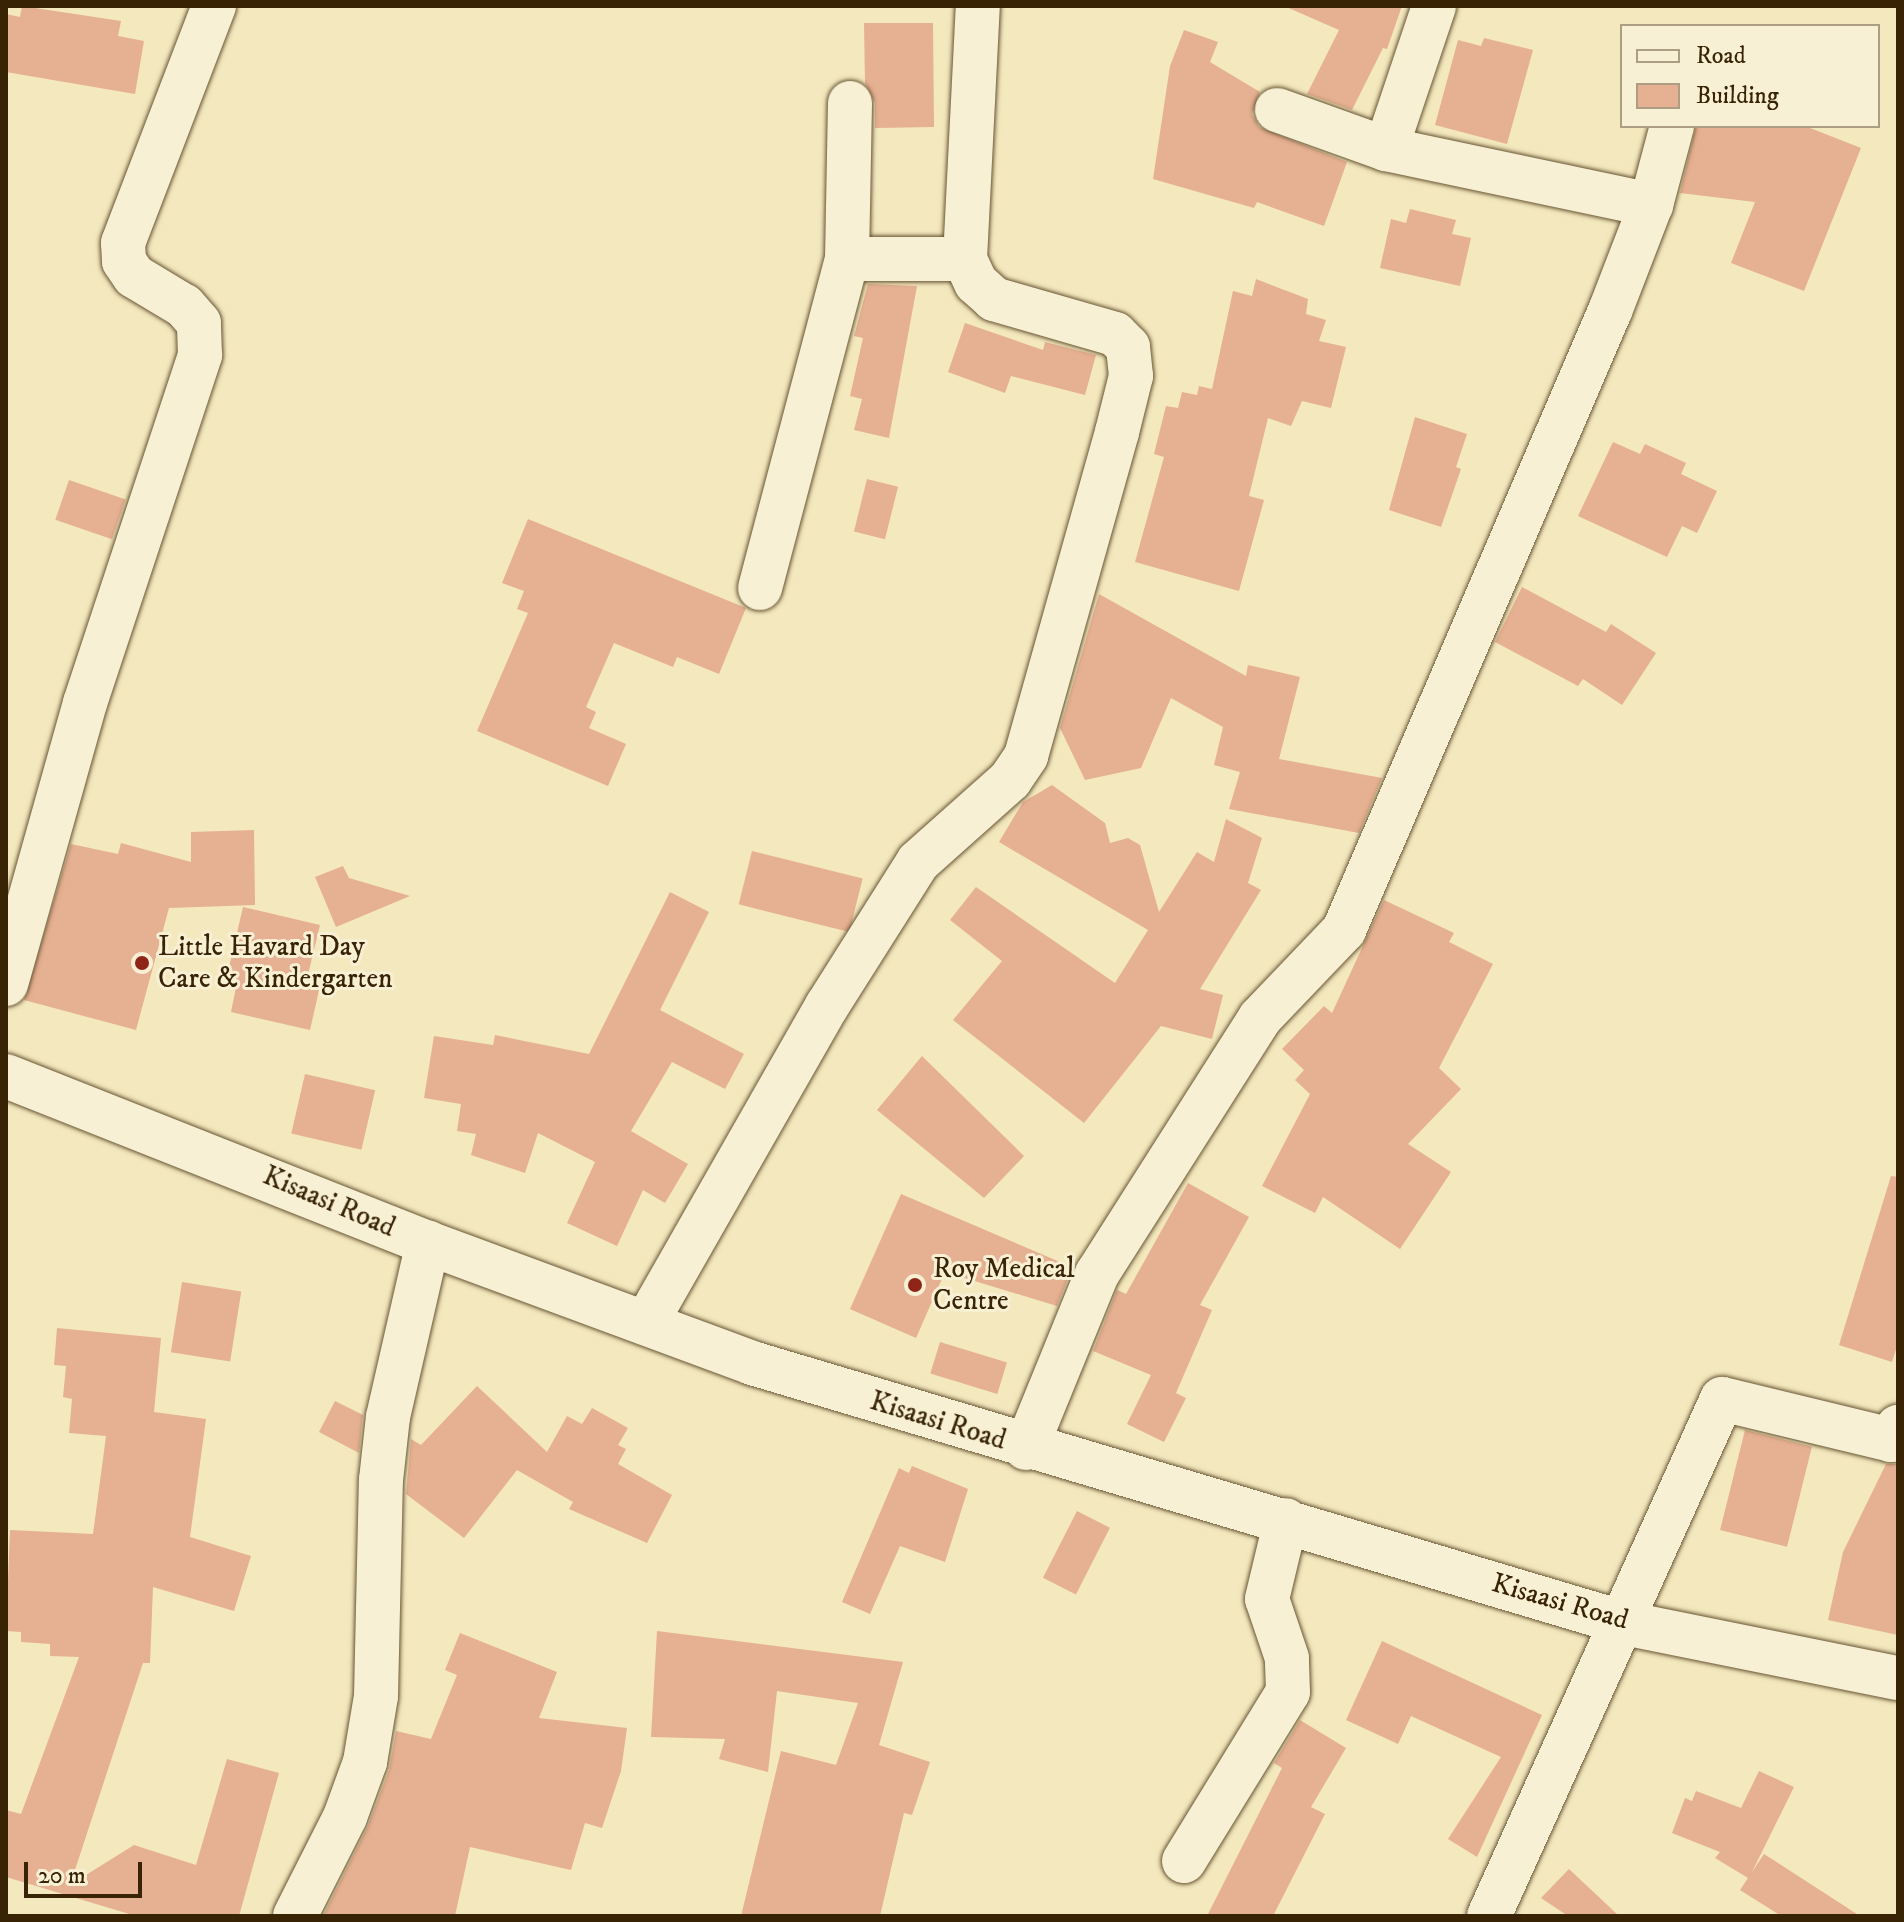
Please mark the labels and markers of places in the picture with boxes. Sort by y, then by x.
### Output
place label: Little Havard Day Care & Kindergarten [158,930,393,996]
marker: Little Havard Day Care & Kindergarten [133,954,151,972]
place label: Roy Medical Centre [933,1252,1075,1318]
marker: Roy Medical Centre [904,1274,926,1296]

